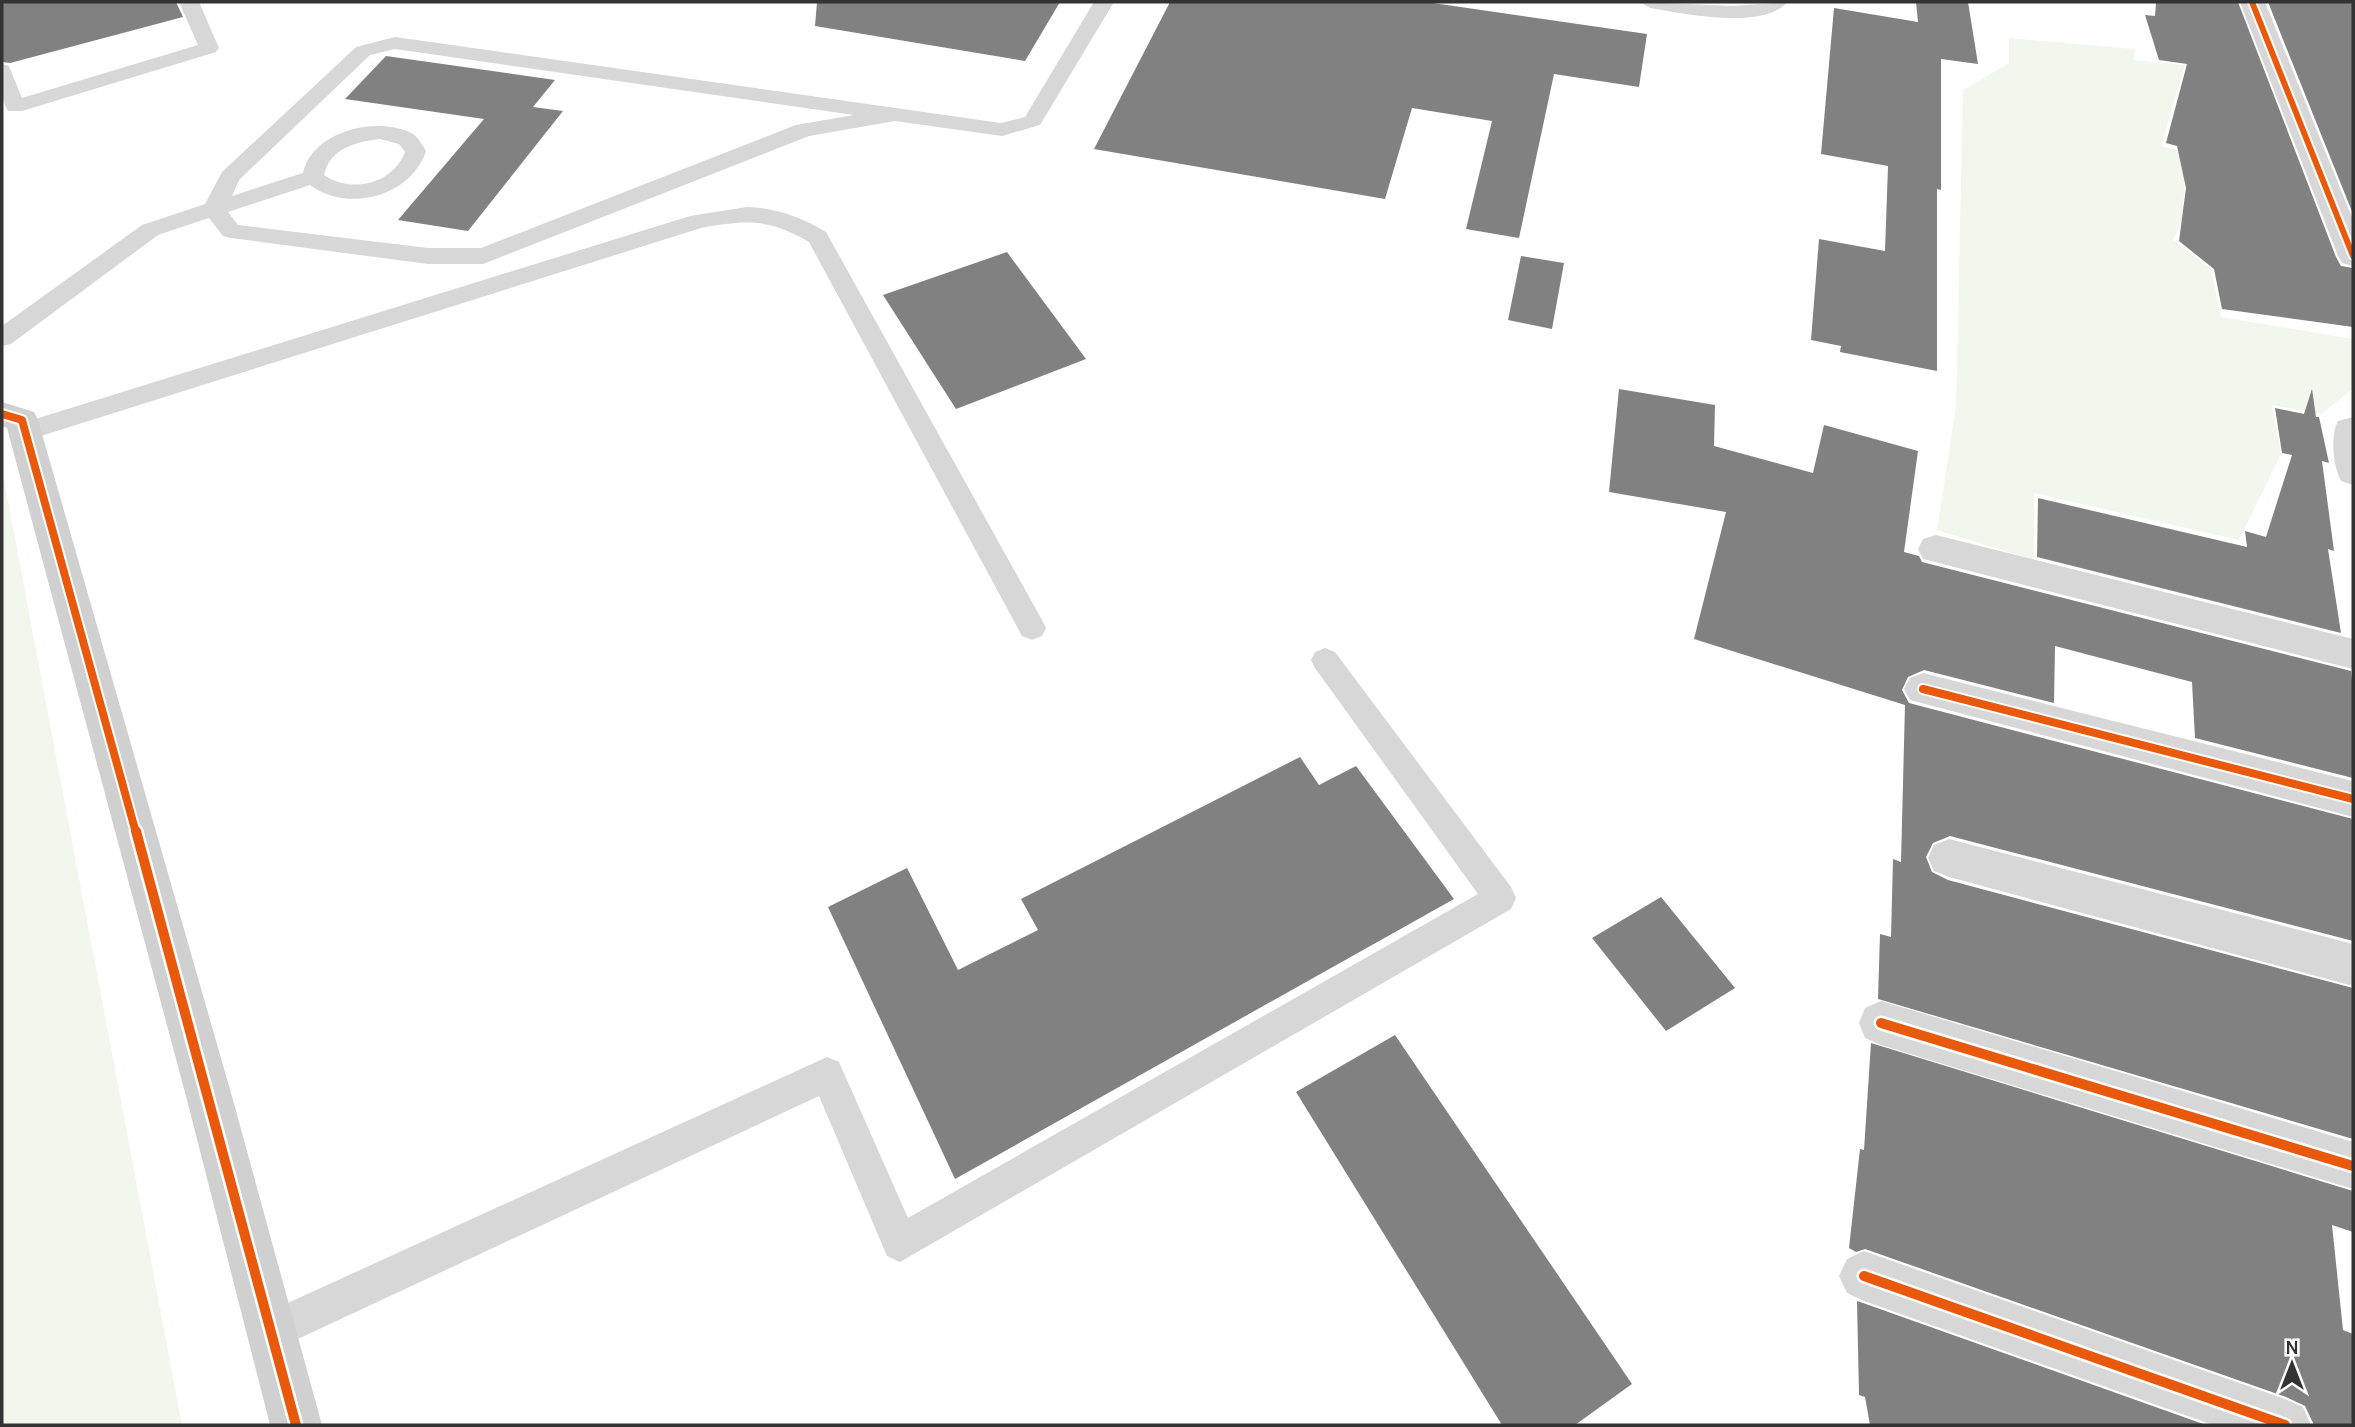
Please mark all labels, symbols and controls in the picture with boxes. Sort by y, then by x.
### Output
north arrow [2257,1329,2327,1399]
text: N [2285,1337,2299,1359]

